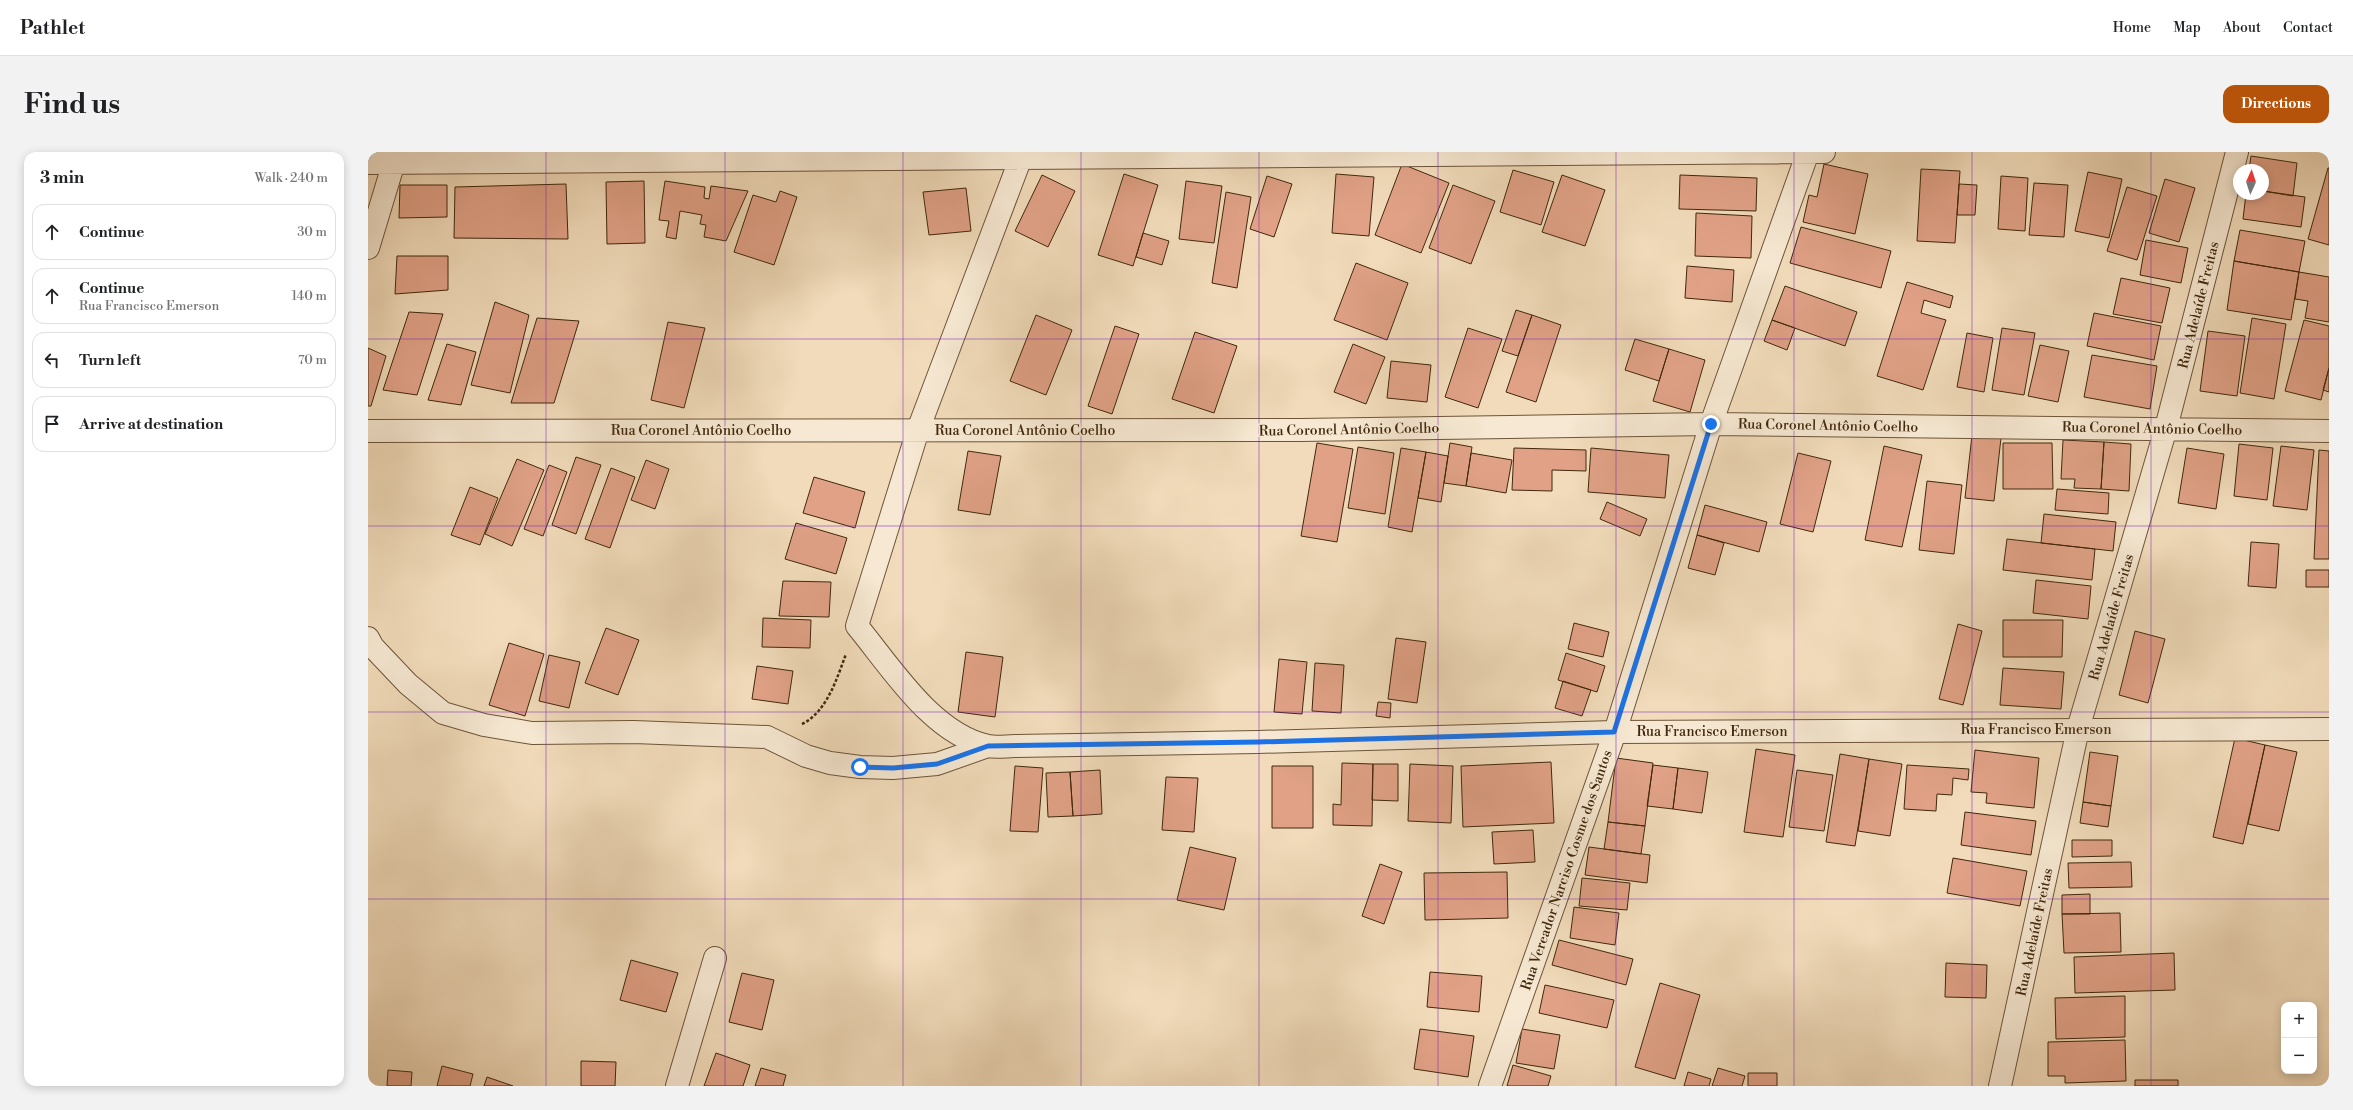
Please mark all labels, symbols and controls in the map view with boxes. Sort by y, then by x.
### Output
text: Pathlet [20,16,85,40]
text: Home [2113,19,2151,37]
text: Map [2173,19,2201,37]
text: About [2223,19,2261,37]
text: Contact [2283,19,2333,37]
button: Directions [2223,85,2329,123]
text: Find us [24,87,120,122]
north arrow [2233,164,2269,200]
text: 3 min [40,167,84,189]
text: Walk · 240 m [254,170,328,186]
icon: ahead [41,221,63,243]
text: Continue [79,223,144,242]
text: 30 m [297,224,327,240]
street label: Rua Adelaíde Freitas [2174,240,2224,371]
text: Continue [79,279,144,298]
icon: ahead [41,285,63,307]
text: 140 m [291,288,327,304]
text: Rua Francisco Emerson [79,298,219,314]
icon: left [41,349,63,371]
text: Turn left [79,351,141,370]
text: 70 m [298,352,327,368]
icon: arrive [41,413,63,435]
text: Arrive at destination [79,415,223,434]
route end [1702,415,1720,433]
street label: Rua Coronel Antônio Coelho [1738,415,1919,437]
street label: Rua Coronel Antônio Coelho [2062,418,2243,440]
street label: Rua Coronel Antônio Coelho [1259,419,1440,441]
street label: Rua Coronel Antônio Coelho [611,422,791,440]
street label: Rua Coronel Antônio Coelho [935,422,1115,440]
street label: Rua Adelaíde Freitas [2085,552,2139,683]
street label: Rua Francisco Emerson [1960,721,2112,739]
street label: Rua Francisco Emerson [1636,723,1788,741]
street label: Rua Vereador Narciso Cosme dos Santos [1517,748,1617,993]
route start [851,758,869,776]
street label: Rua Adelaíde Freitas [2013,866,2057,998]
map controls [2281,1002,2317,1074]
button: + [2281,1002,2317,1038]
button: − [2281,1038,2317,1074]

